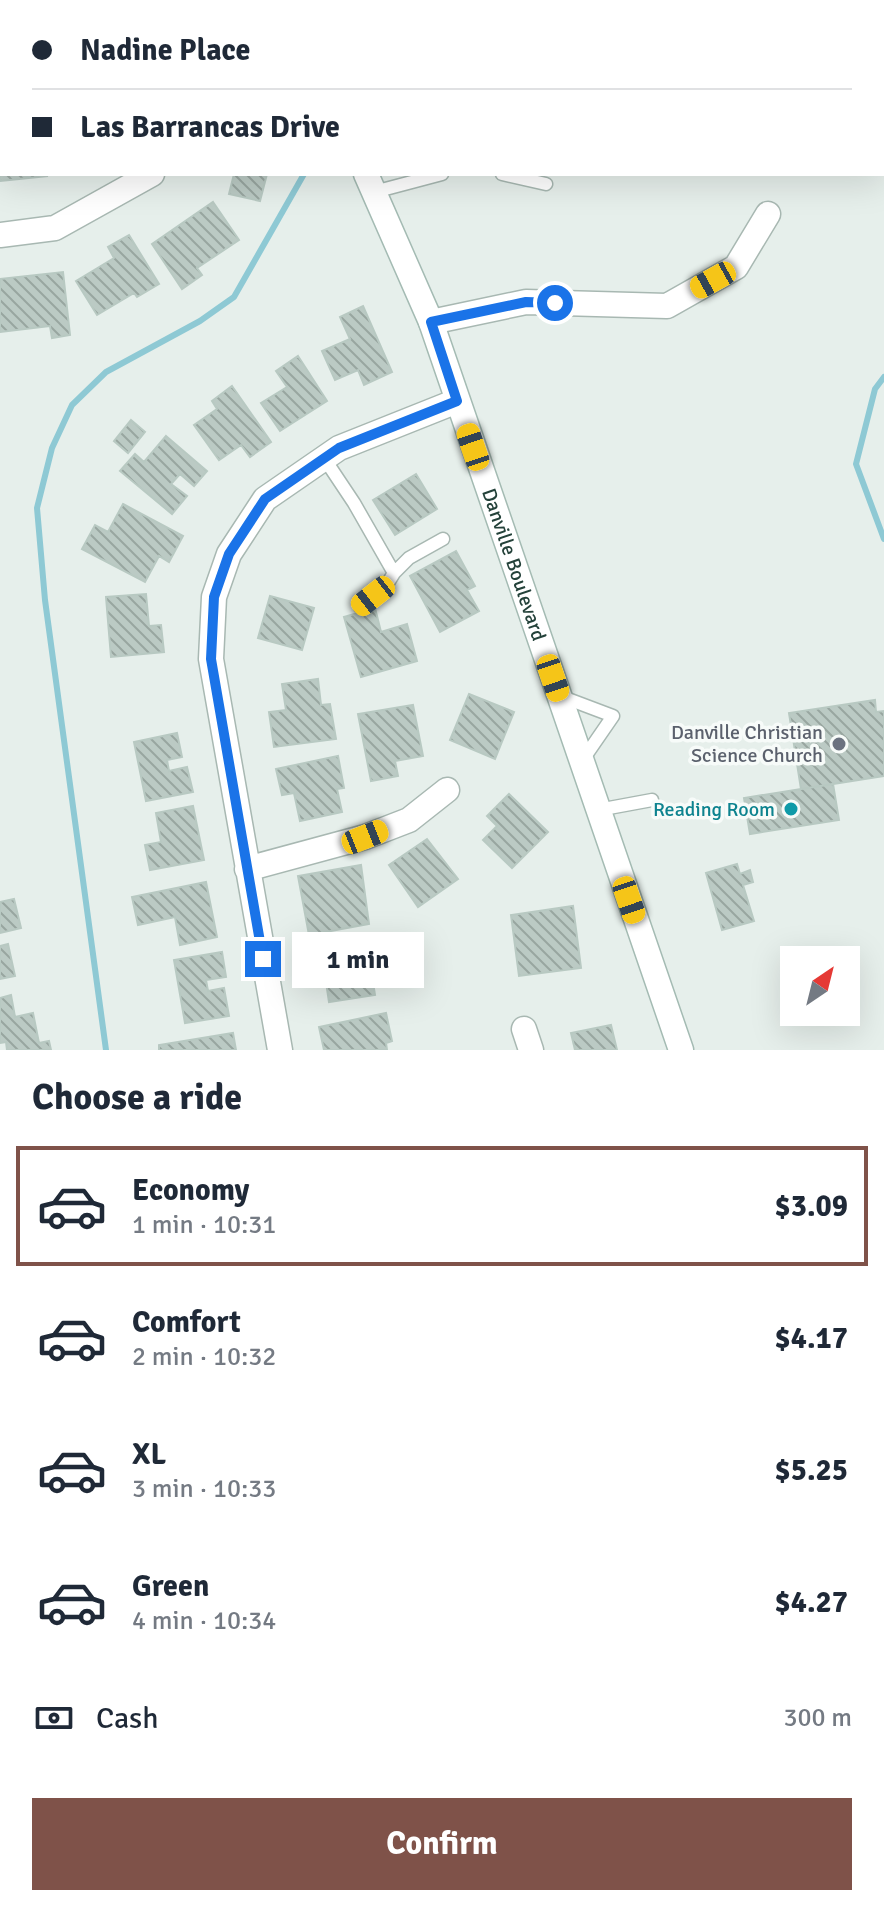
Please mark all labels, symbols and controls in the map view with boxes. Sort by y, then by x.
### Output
text: Nadine Place [80,32,250,69]
text: Las Barrancas Drive [80,109,340,146]
car [686,258,740,302]
route start [537,285,573,321]
car [454,420,492,474]
street label: Danville Boulevard [476,485,552,644]
car [347,572,399,620]
car [534,651,572,705]
place label: Danville Christian Science Church [671,720,823,768]
marker: Danville Christian Science Church [830,735,848,753]
place label: Reading Room [653,797,775,822]
marker: Reading Room [782,800,800,818]
car [338,817,392,857]
car [610,873,648,927]
callout: 1 min [291,931,423,987]
route end [245,941,281,977]
text: 1 min [327,944,389,976]
north arrow [780,946,860,1026]
map controls [780,946,860,1026]
text: Choose a ride [32,1075,242,1120]
icon: car [36,1170,108,1242]
text: Economy [132,1172,249,1209]
text: $3.09 [775,1188,848,1225]
text: 1 min · 10:31 [132,1209,276,1241]
icon: car [36,1302,108,1374]
text: Comfort [132,1304,241,1341]
text: $4.17 [775,1320,848,1357]
text: 2 min · 10:32 [132,1341,276,1373]
icon: car [36,1434,108,1506]
text: XL [132,1436,166,1473]
text: $5.25 [775,1452,848,1489]
text: 3 min · 10:33 [132,1473,276,1505]
icon: car [36,1566,108,1638]
text: Green [132,1568,209,1605]
text: $4.27 [775,1584,848,1621]
text: 4 min · 10:34 [132,1605,276,1637]
icon: cash [32,1696,76,1740]
text: Cash [96,1700,159,1737]
text: 300 m [783,1702,852,1734]
button: Confirm [32,1798,852,1890]

